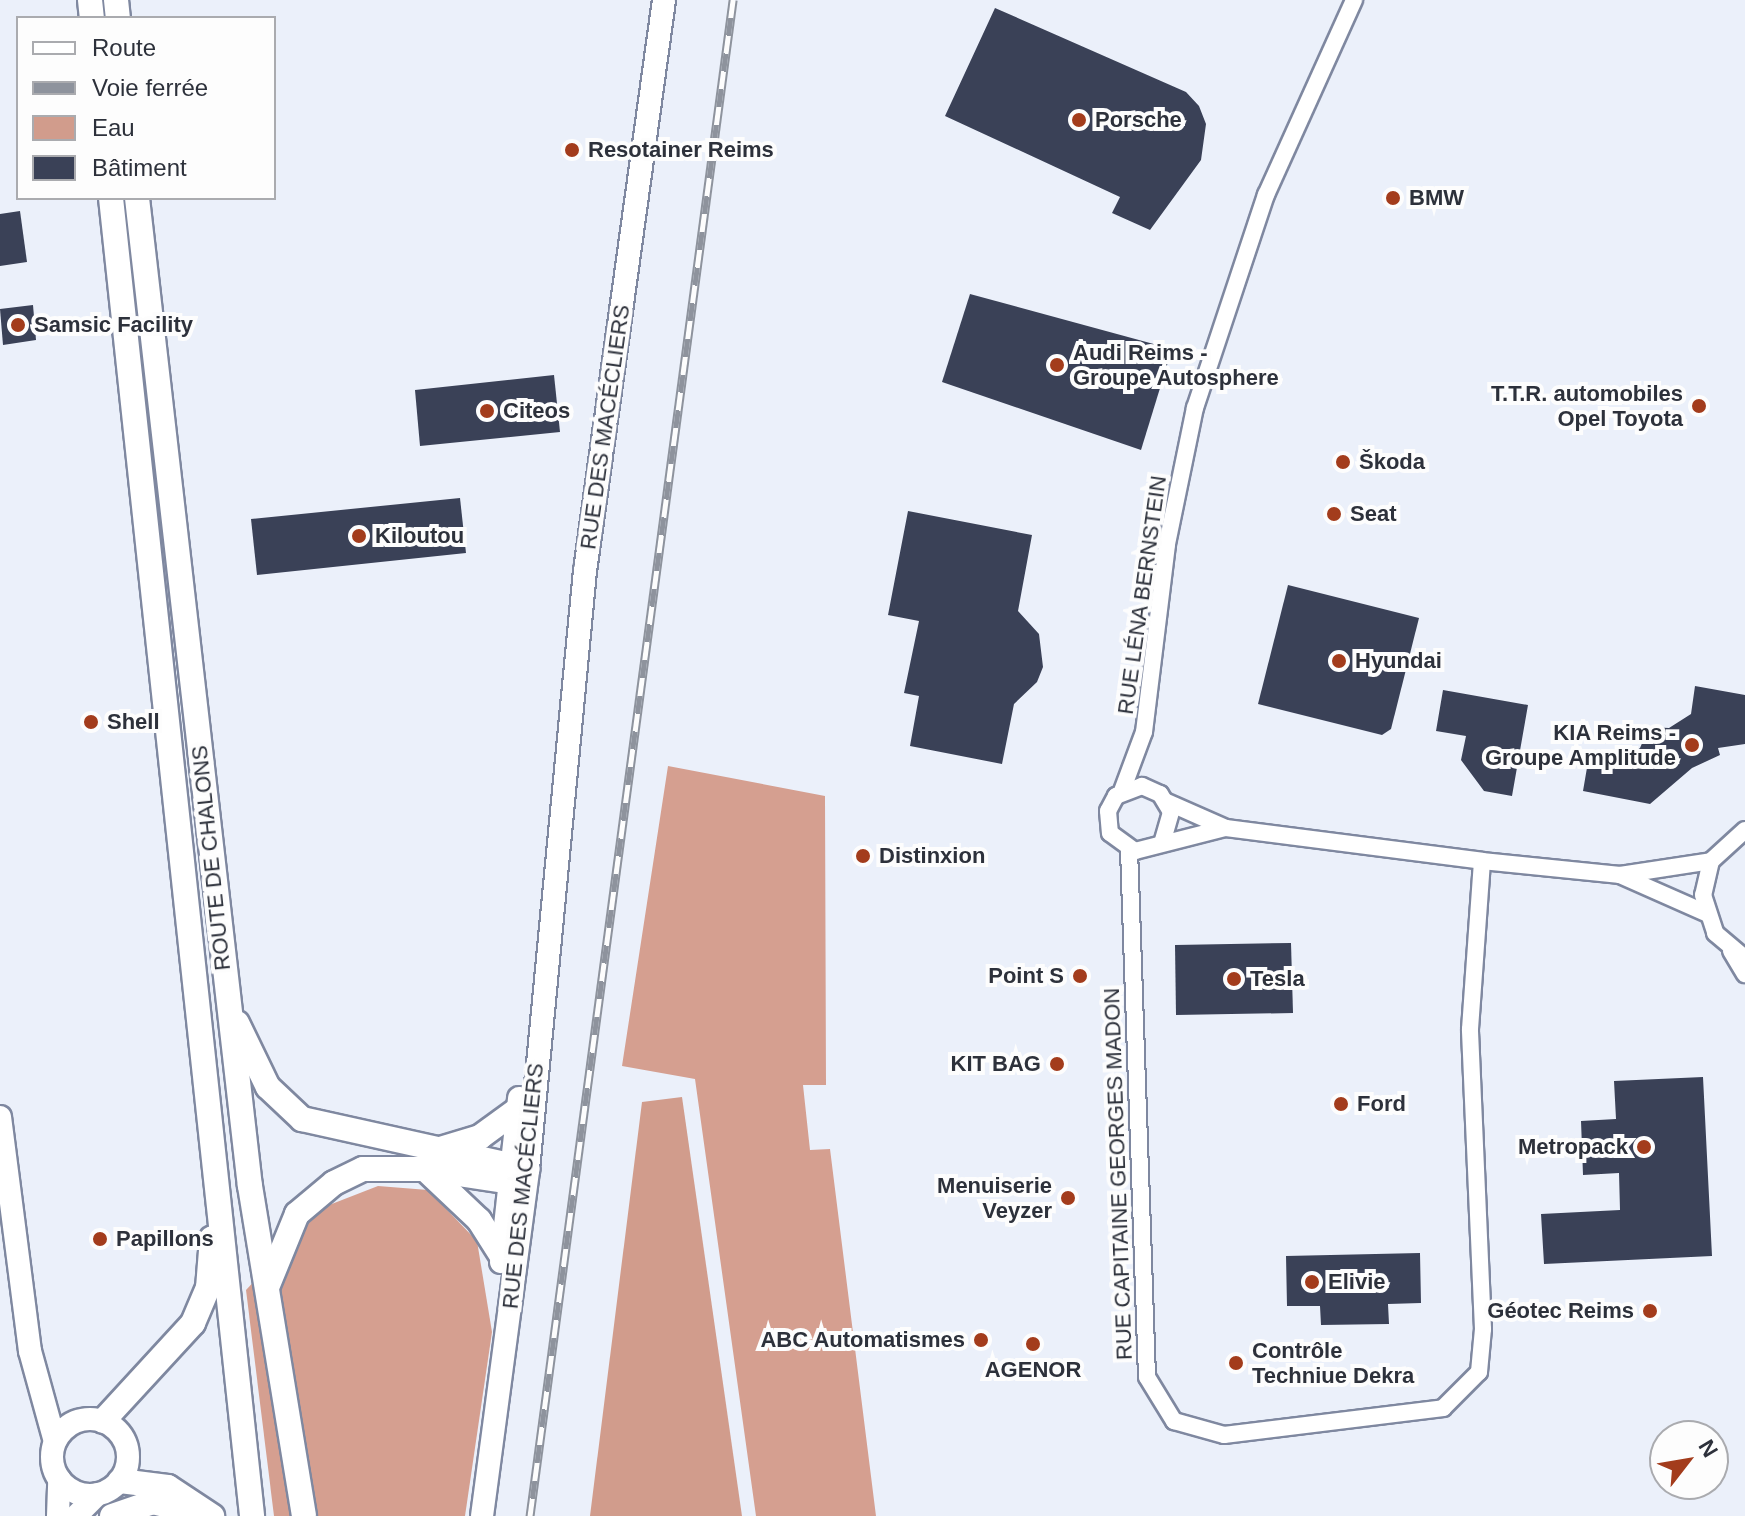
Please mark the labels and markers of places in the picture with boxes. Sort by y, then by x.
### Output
place label: Porsche [1095,107,1182,133]
marker: Porsche [1070,111,1088,129]
place label: Resotainer Reims [588,137,774,163]
marker: Resotainer Reims [563,141,581,159]
place label: BMW [1409,185,1464,211]
marker: BMW [1384,189,1402,207]
place label: Samsic Facility [34,312,193,338]
marker: Samsic Facility [9,316,27,334]
place label: Audi Reims - Groupe Autosphere [1073,339,1280,390]
marker: Audi Reims - Groupe Autosphere [1048,356,1066,374]
place label: T.T.R. automobiles Opel Toyota [1491,380,1683,432]
marker: T.T.R. automobiles Opel Toyota [1690,397,1708,415]
place label: Citeos [503,398,570,424]
marker: Citeos [478,402,496,420]
place label: Škoda [1359,449,1425,475]
marker: Škoda [1334,453,1352,471]
place label: Seat [1350,501,1396,527]
marker: Seat [1325,505,1343,523]
place label: Kiloutou [375,523,464,549]
marker: Kiloutou [350,527,368,545]
place label: Hyundai [1355,648,1442,674]
marker: Hyundai [1330,652,1348,670]
place label: Shell [107,709,160,735]
marker: Shell [82,713,100,731]
place label: KIA Reims - Groupe Amplitude [1484,719,1676,770]
marker: KIA Reims - Groupe Amplitude [1683,736,1701,754]
place label: Distinxion [879,843,985,869]
marker: Distinxion [854,847,872,865]
place label: Point S [988,963,1064,989]
place label: Tesla [1250,966,1305,992]
marker: Point S [1071,967,1089,985]
marker: Tesla [1225,970,1243,988]
place label: KIT BAG [951,1051,1041,1077]
marker: KIT BAG [1048,1055,1066,1073]
place label: Ford [1357,1091,1406,1117]
marker: Ford [1332,1095,1350,1113]
place label: Metropack [1518,1134,1628,1160]
marker: Metropack [1635,1138,1653,1156]
place label: Menuiserie Veyzer [937,1172,1052,1224]
marker: Menuiserie Veyzer [1059,1189,1077,1207]
place label: Papillons [116,1226,214,1252]
marker: Papillons [91,1230,109,1248]
place label: Elivie [1328,1269,1385,1295]
marker: Elivie [1303,1273,1321,1291]
place label: Géotec Reims [1487,1298,1634,1324]
marker: Géotec Reims [1641,1302,1659,1320]
place label: ABC Automatismes [760,1327,965,1353]
marker: ABC Automatismes [972,1331,990,1349]
marker: AGENOR [1024,1335,1042,1353]
place label: Contrôle Techniue Dekra [1252,1337,1414,1388]
marker: Contrôle Techniue Dekra [1227,1354,1245,1372]
place label: AGENOR [985,1357,1081,1383]

